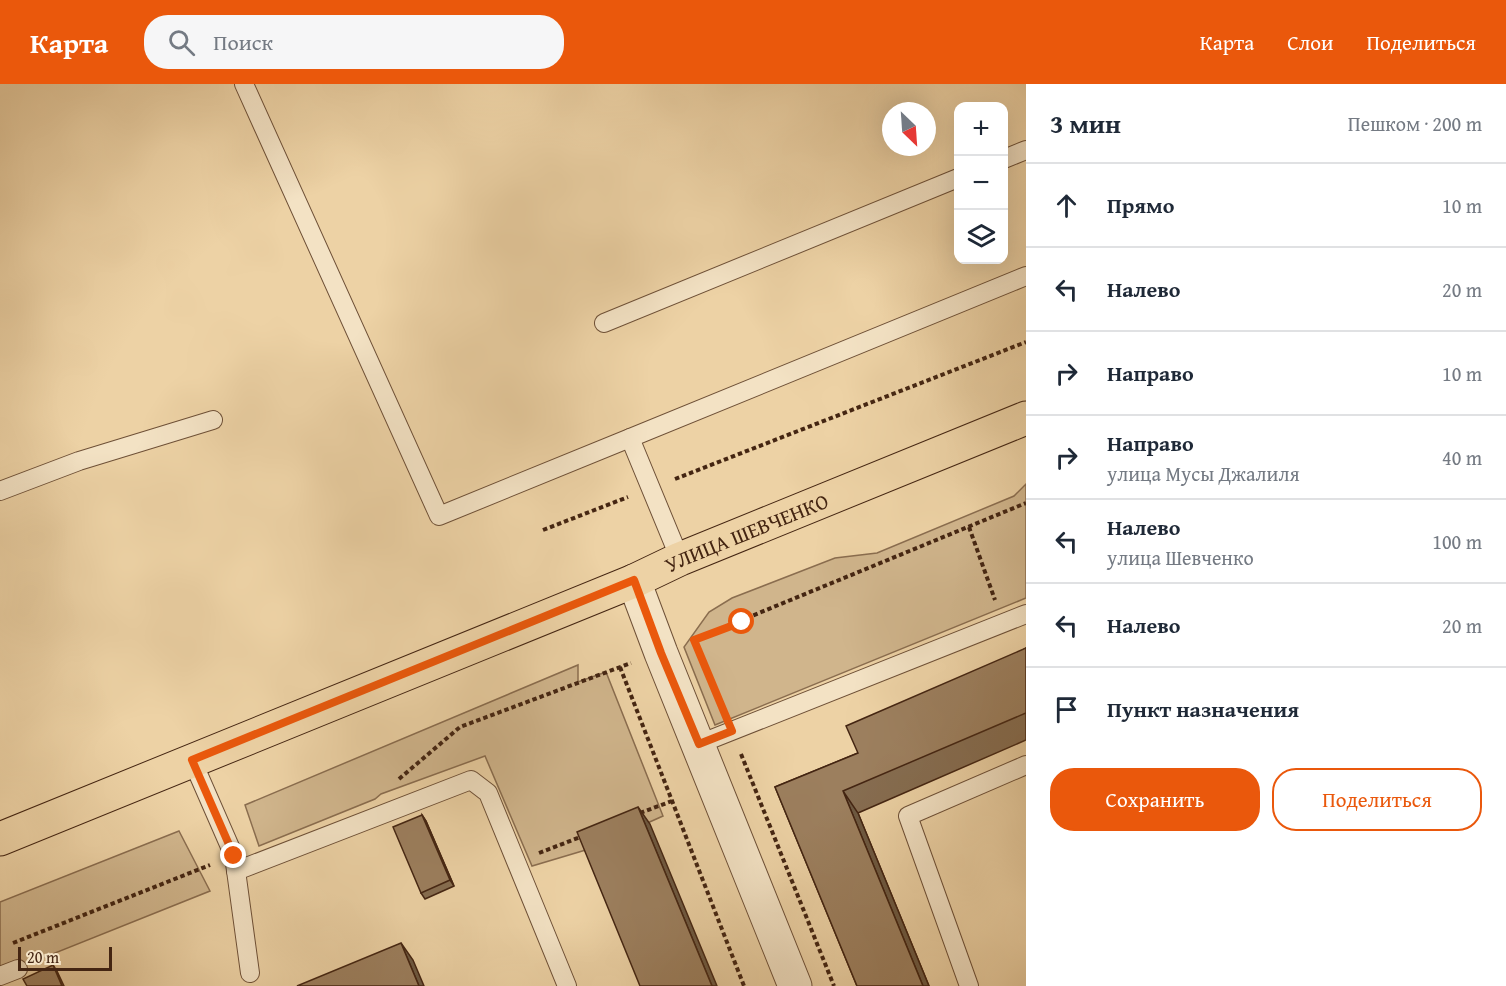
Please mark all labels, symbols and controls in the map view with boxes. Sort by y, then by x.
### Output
search box [144,15,564,69]
text: Карта [30,22,108,63]
icon: search [165,26,198,59]
text: Поиск [213,26,273,58]
text: Карта [1200,27,1254,58]
text: Слои [1287,27,1333,58]
text: Поделиться [1366,27,1476,58]
north arrow [882,102,936,156]
map controls [954,102,1008,264]
button: + [954,102,1008,156]
text: 3 мин [1050,104,1121,143]
text: Пешком · 200 m [1348,109,1482,138]
button: − [954,156,1008,210]
icon: ahead [1050,189,1083,222]
text: Прямо [1107,189,1174,221]
text: 10 m [1442,191,1482,220]
button: layers [954,210,1008,264]
icon: left [1050,273,1083,306]
text: Налево [1107,273,1180,305]
text: 20 m [1442,275,1482,304]
icon: right [1050,357,1083,390]
text: Направо [1107,357,1194,389]
text: 10 m [1442,359,1482,388]
text: Направо [1107,427,1194,459]
icon: right [1050,441,1083,474]
text: 40 m [1442,443,1482,472]
text: улица Мусы Джалиля [1107,459,1300,488]
street label: УЛИЦА ШЕВЧЕНКО [659,485,833,580]
text: Налево [1107,511,1180,543]
icon: left [1050,525,1083,558]
text: 100 m [1432,527,1482,556]
text: улица Шевченко [1107,543,1254,572]
route start [728,608,754,634]
icon: left [1050,609,1083,642]
text: Налево [1107,609,1180,641]
text: 20 m [1442,611,1482,640]
icon: arrive [1050,693,1083,726]
text: Пункт назначения [1107,693,1299,725]
button: Сохранить [1050,768,1260,831]
button: Поделиться [1272,768,1482,831]
route end [220,842,246,868]
scale bar [18,944,112,972]
text: 20 m [27,945,59,969]

